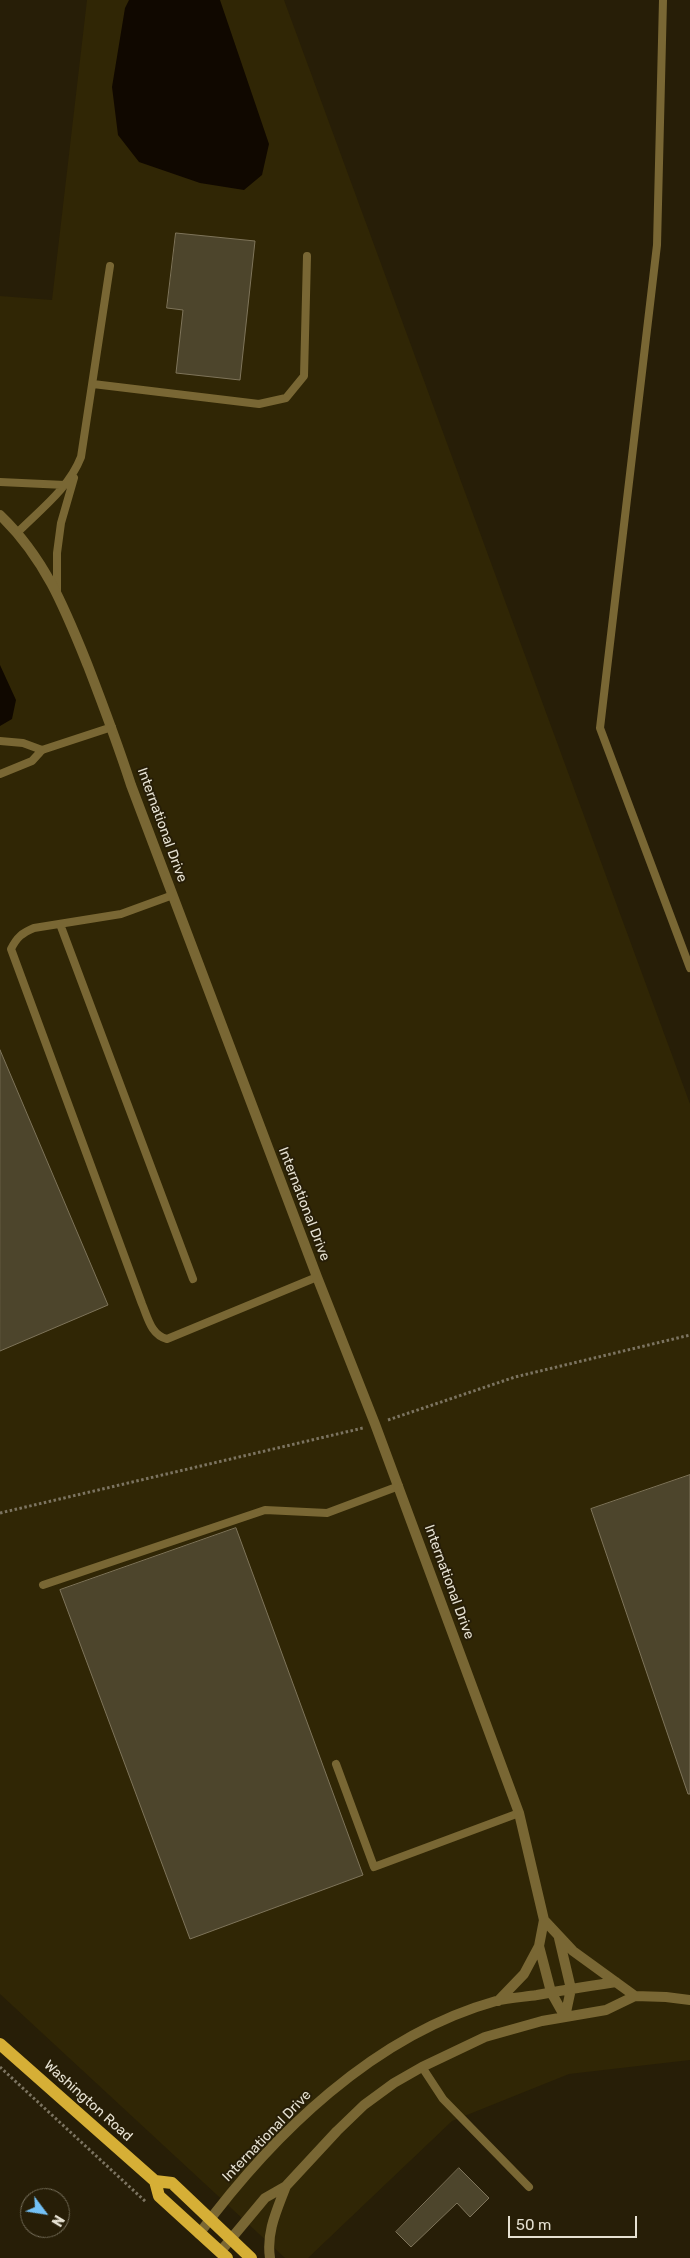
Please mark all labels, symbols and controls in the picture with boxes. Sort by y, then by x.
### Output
street label: International Drive [133,765,191,885]
street label: International Drive [275,1145,333,1263]
street label: International Drive [420,1522,478,1642]
street label: Washington Road [40,2057,136,2145]
street label: International Drive [219,2087,315,2185]
north arrow [20,2188,70,2238]
scale bar [510,2206,639,2238]
text: N [48,2212,67,2229]
text: 50 m [516,2216,551,2234]

